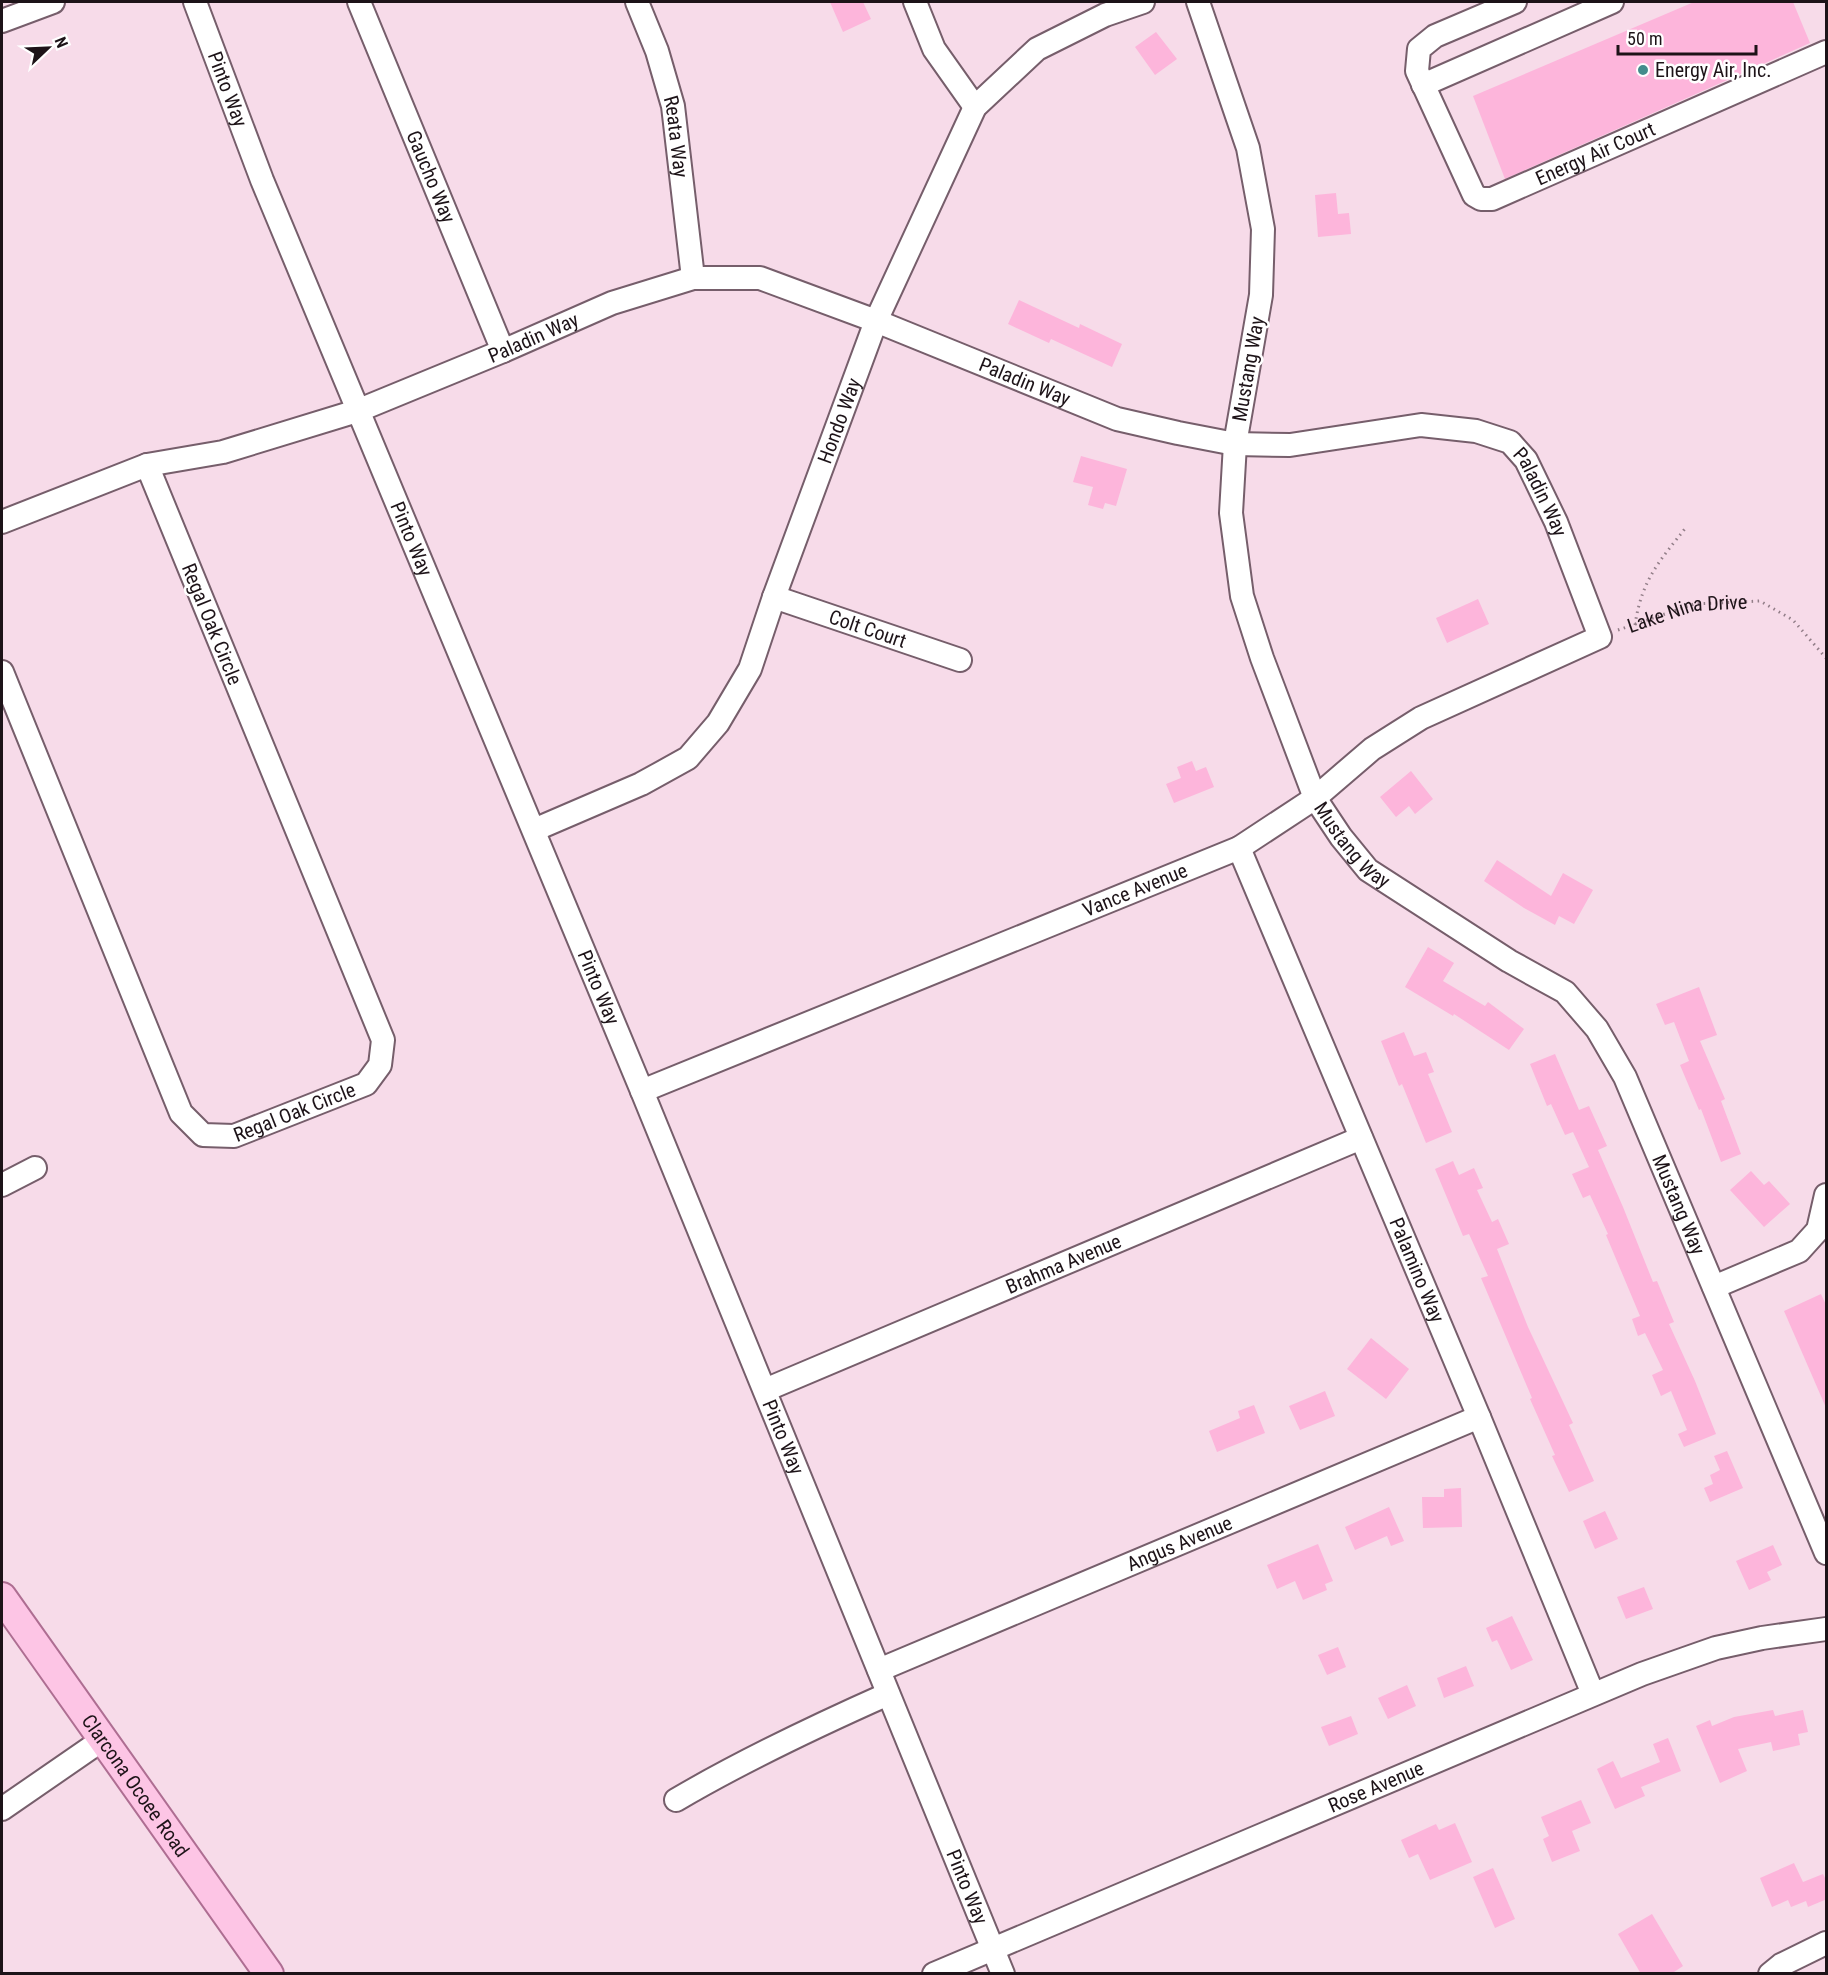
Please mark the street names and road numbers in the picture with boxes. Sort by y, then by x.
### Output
street label: Pinto Way [203,48,253,130]
street label: Reata Way [659,93,693,179]
street label: Energy Air Court [1532,117,1659,190]
street label: Gaucho Way [401,127,461,226]
street label: Paladin Way [485,307,582,368]
street label: Mustang Way [1227,315,1269,423]
street label: Paladin Way [976,352,1074,411]
street label: Hondo Way [812,375,866,467]
street label: Paladin Way [1508,442,1572,540]
street label: Pinto Way [386,498,438,580]
street label: Regal Oak Circle [177,560,247,688]
street label: Lake Nina Drive [1624,590,1748,638]
street label: Colt Court [826,605,910,653]
street label: Mustang Way [1309,797,1395,893]
street label: Vance Avenue [1079,858,1191,922]
street label: Pinto Way [573,947,625,1028]
street label: Regal Oak Circle [230,1077,359,1147]
street label: Mustang Way [1647,1151,1711,1258]
street label: Palamino Way [1384,1214,1450,1326]
street label: Brahma Avenue [1002,1229,1125,1299]
street label: Pinto Way [757,1396,809,1478]
street label: Angus Avenue [1123,1511,1236,1576]
street label: Clarcona Ocoee Road [77,1709,194,1862]
street label: Rose Avenue [1325,1756,1427,1818]
street label: Pinto Way [941,1846,993,1928]

